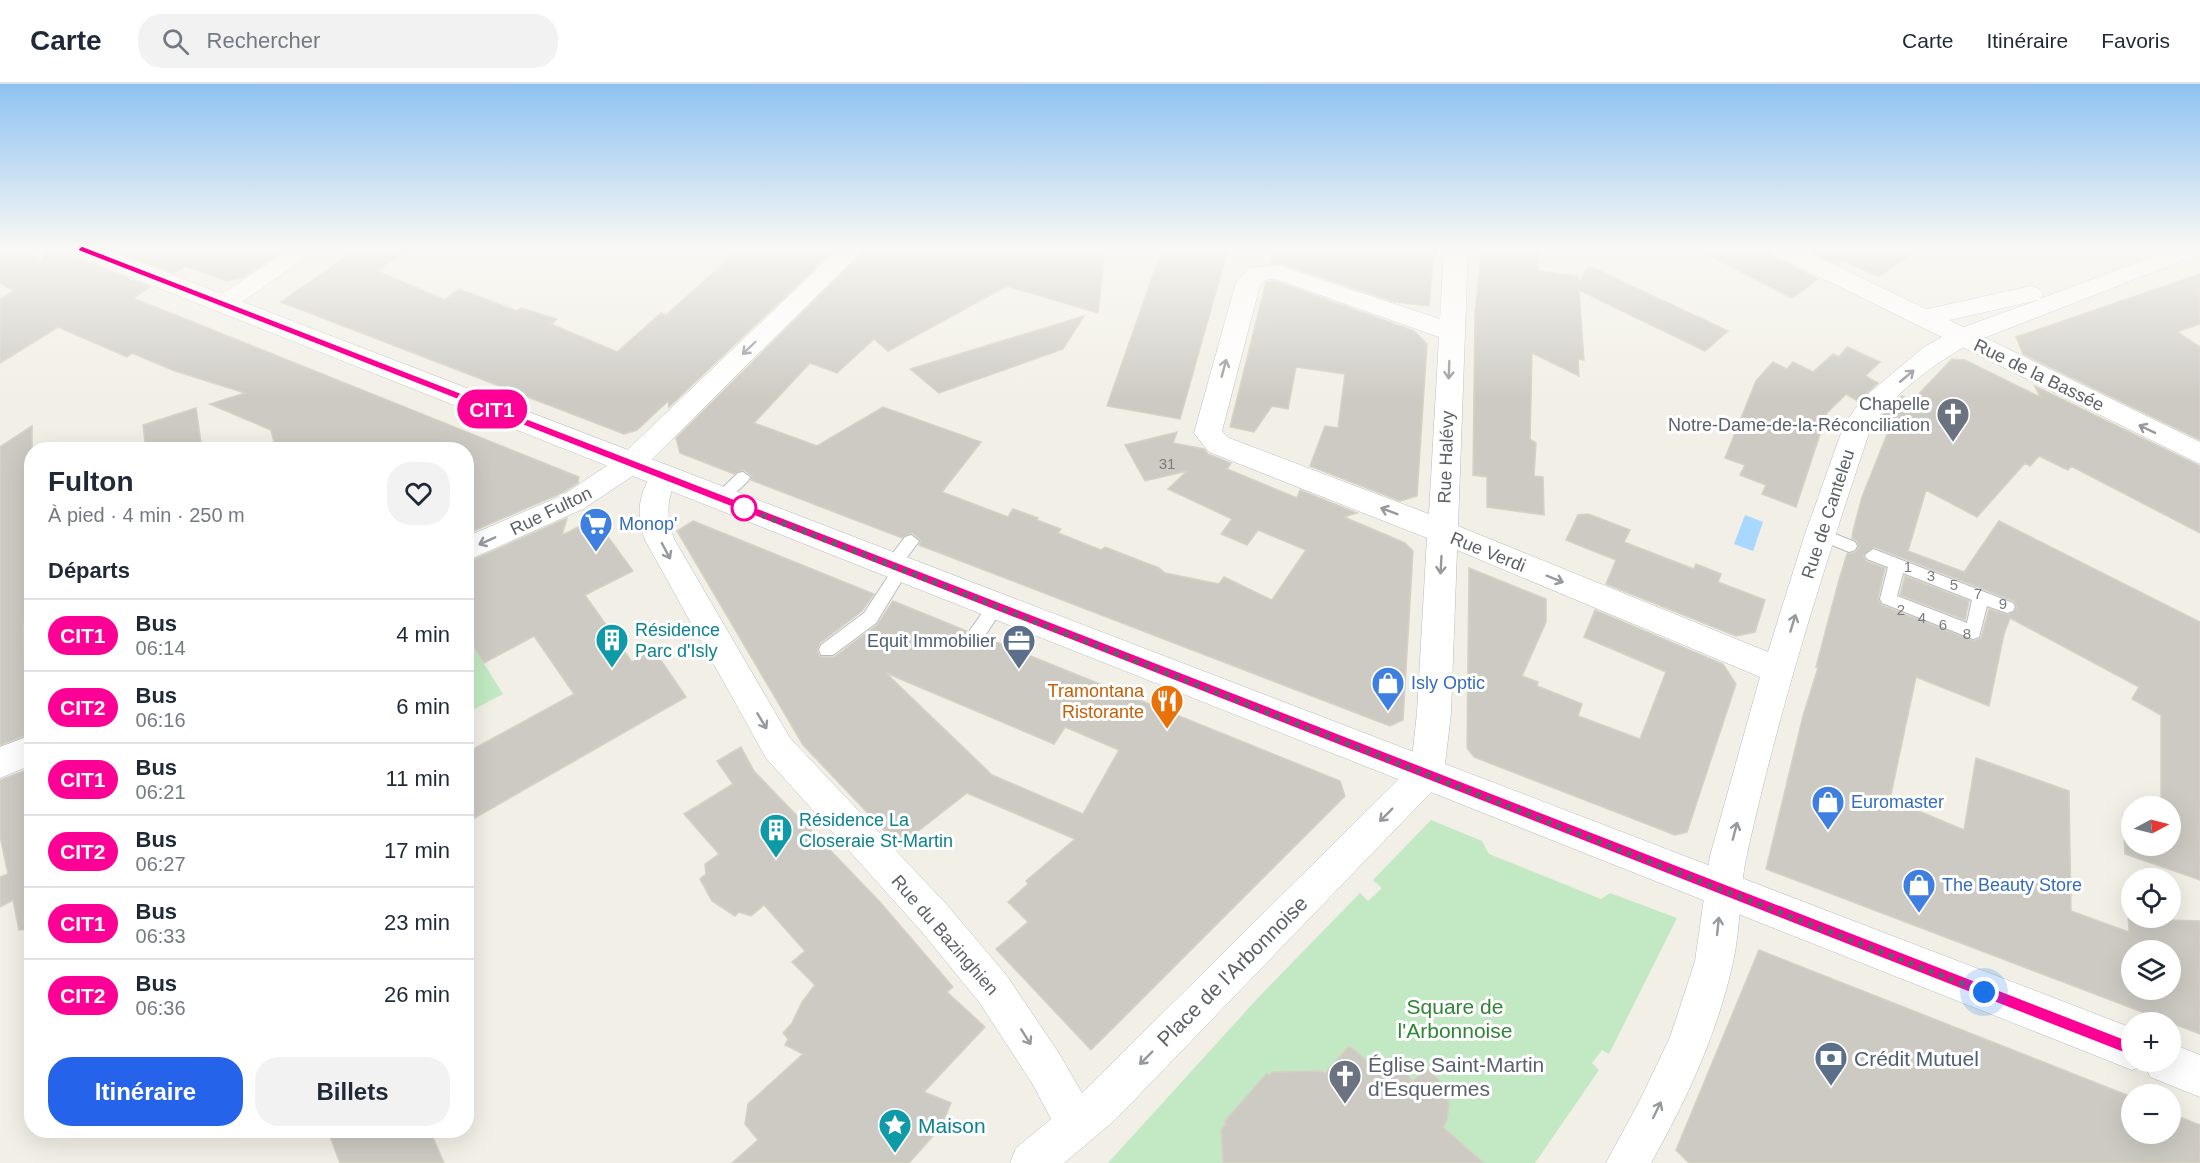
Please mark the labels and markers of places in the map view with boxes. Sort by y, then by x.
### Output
place label: Chapelle Notre-Dame-de-la-Réconciliation [1668,394,1930,435]
church icon: Chapelle Notre-Dame-de-la-Réconciliation [1935,396,1971,443]
unlabelled marker [731,495,757,521]
supermarket icon: Monop' [578,506,614,553]
place label: Monop' [619,514,677,534]
place label: Résidence Parc d'Isly [635,620,720,661]
building icon: Résidence Parc d'Isly [594,622,630,669]
office icon: Equit Immobilier [1001,623,1037,670]
place label: Equit Immobilier [867,631,996,651]
shop icon: Isly Optic [1370,665,1406,712]
place label: Isly Optic [1411,673,1485,693]
place label: Tramontana Ristorante [1048,681,1145,722]
restaurant icon: Tramontana Ristorante [1149,683,1185,730]
shop icon: Euromaster [1810,784,1846,831]
place label: Euromaster [1851,792,1944,812]
place label: Résidence La Closeraie St-Martin [799,810,953,851]
building icon: Résidence La Closeraie St-Martin [758,812,794,859]
shop icon: The Beauty Store [1901,867,1937,914]
place label: The Beauty Store [1942,875,2082,895]
bank icon: Crédit Mutuel [1813,1040,1849,1087]
place label: Crédit Mutuel [1854,1047,1979,1070]
place label: Église Saint-Martin d'Esquermes [1368,1053,1544,1100]
church icon: Église Saint-Martin d'Esquermes [1327,1058,1363,1105]
place icon: Maison [877,1107,913,1154]
place label: Maison [918,1114,986,1137]

